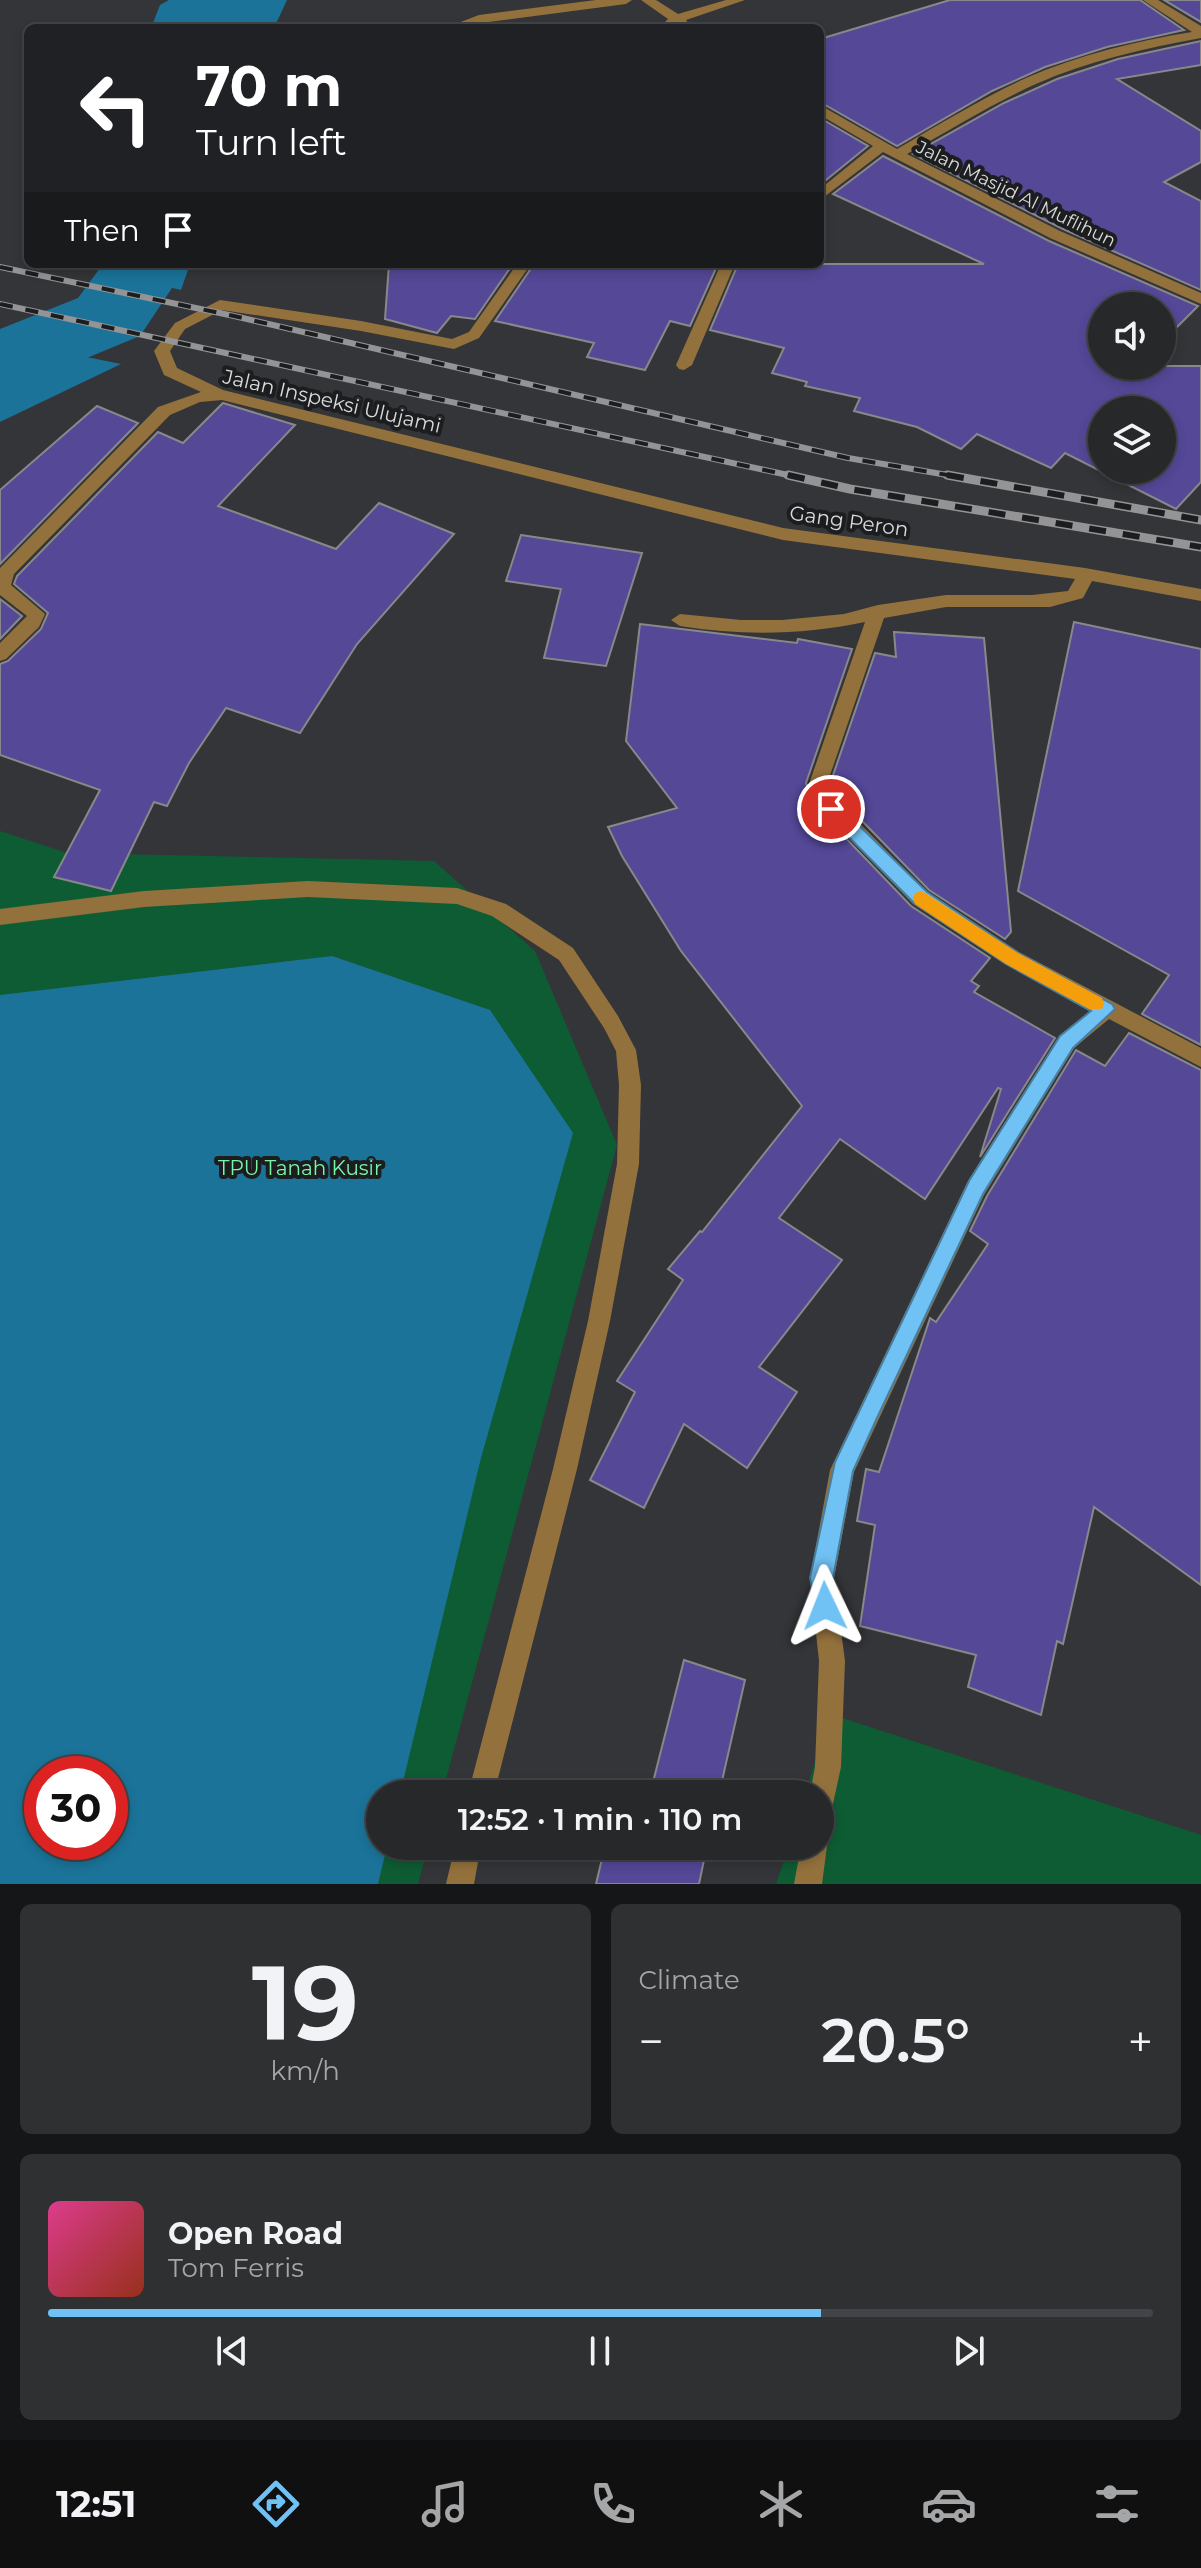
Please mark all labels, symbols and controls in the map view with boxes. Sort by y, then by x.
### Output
text: 70 m [196,52,342,120]
icon: left [64,56,168,160]
text: Turn left [196,120,347,164]
street label: Jalan Masjid Al Muflihun [912,136,1119,252]
icon: arrive [156,208,200,252]
text: Then [64,212,140,249]
map controls [1088,292,1176,484]
button: sound [1088,292,1176,380]
street label: Jalan Inspeksi Ulujami [220,364,443,438]
button: layers [1088,396,1176,484]
street label: Gang Peron [788,501,910,541]
pin [797,775,865,843]
icon: arrive [809,787,853,831]
park label: TPU Tanah Kusir [218,1156,382,1180]
position arrow [783,1564,867,1648]
speed limit sign: 30 [24,1756,128,1860]
text: 12:52 · 1 min · 110 m [458,1801,742,1838]
text: 19 [252,1939,359,2066]
text: Climate [639,1964,740,1996]
text: 20.5° [821,2004,970,2077]
text: − [639,2014,664,2068]
text: + [1128,2014,1153,2068]
text: km/h [271,2055,340,2087]
text: Open Road [168,2215,343,2252]
text: Tom Ferris [168,2252,304,2284]
icon: previous [210,2329,254,2373]
icon: pause [578,2329,622,2373]
icon: next [947,2329,991,2373]
icon: directions [248,2476,304,2532]
icon: music [417,2476,473,2532]
icon: phone [585,2476,641,2532]
icon: climate [753,2476,809,2532]
icon: car [921,2476,977,2532]
icon: filters [1089,2476,1145,2532]
text: 12:51 [56,2482,136,2526]

